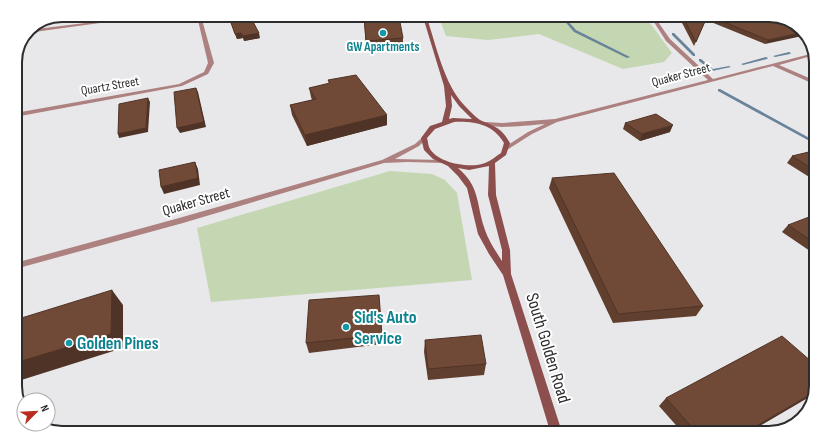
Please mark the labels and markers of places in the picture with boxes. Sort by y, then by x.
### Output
marker: GW Apartments [378,28,388,38]
place label: GW Apartments [347,39,419,55]
place label: Sid's Auto Service [354,307,417,349]
marker: Sid's Auto Service [341,322,351,332]
place label: Golden Pines [77,333,159,354]
marker: Golden Pines [64,338,74,348]

